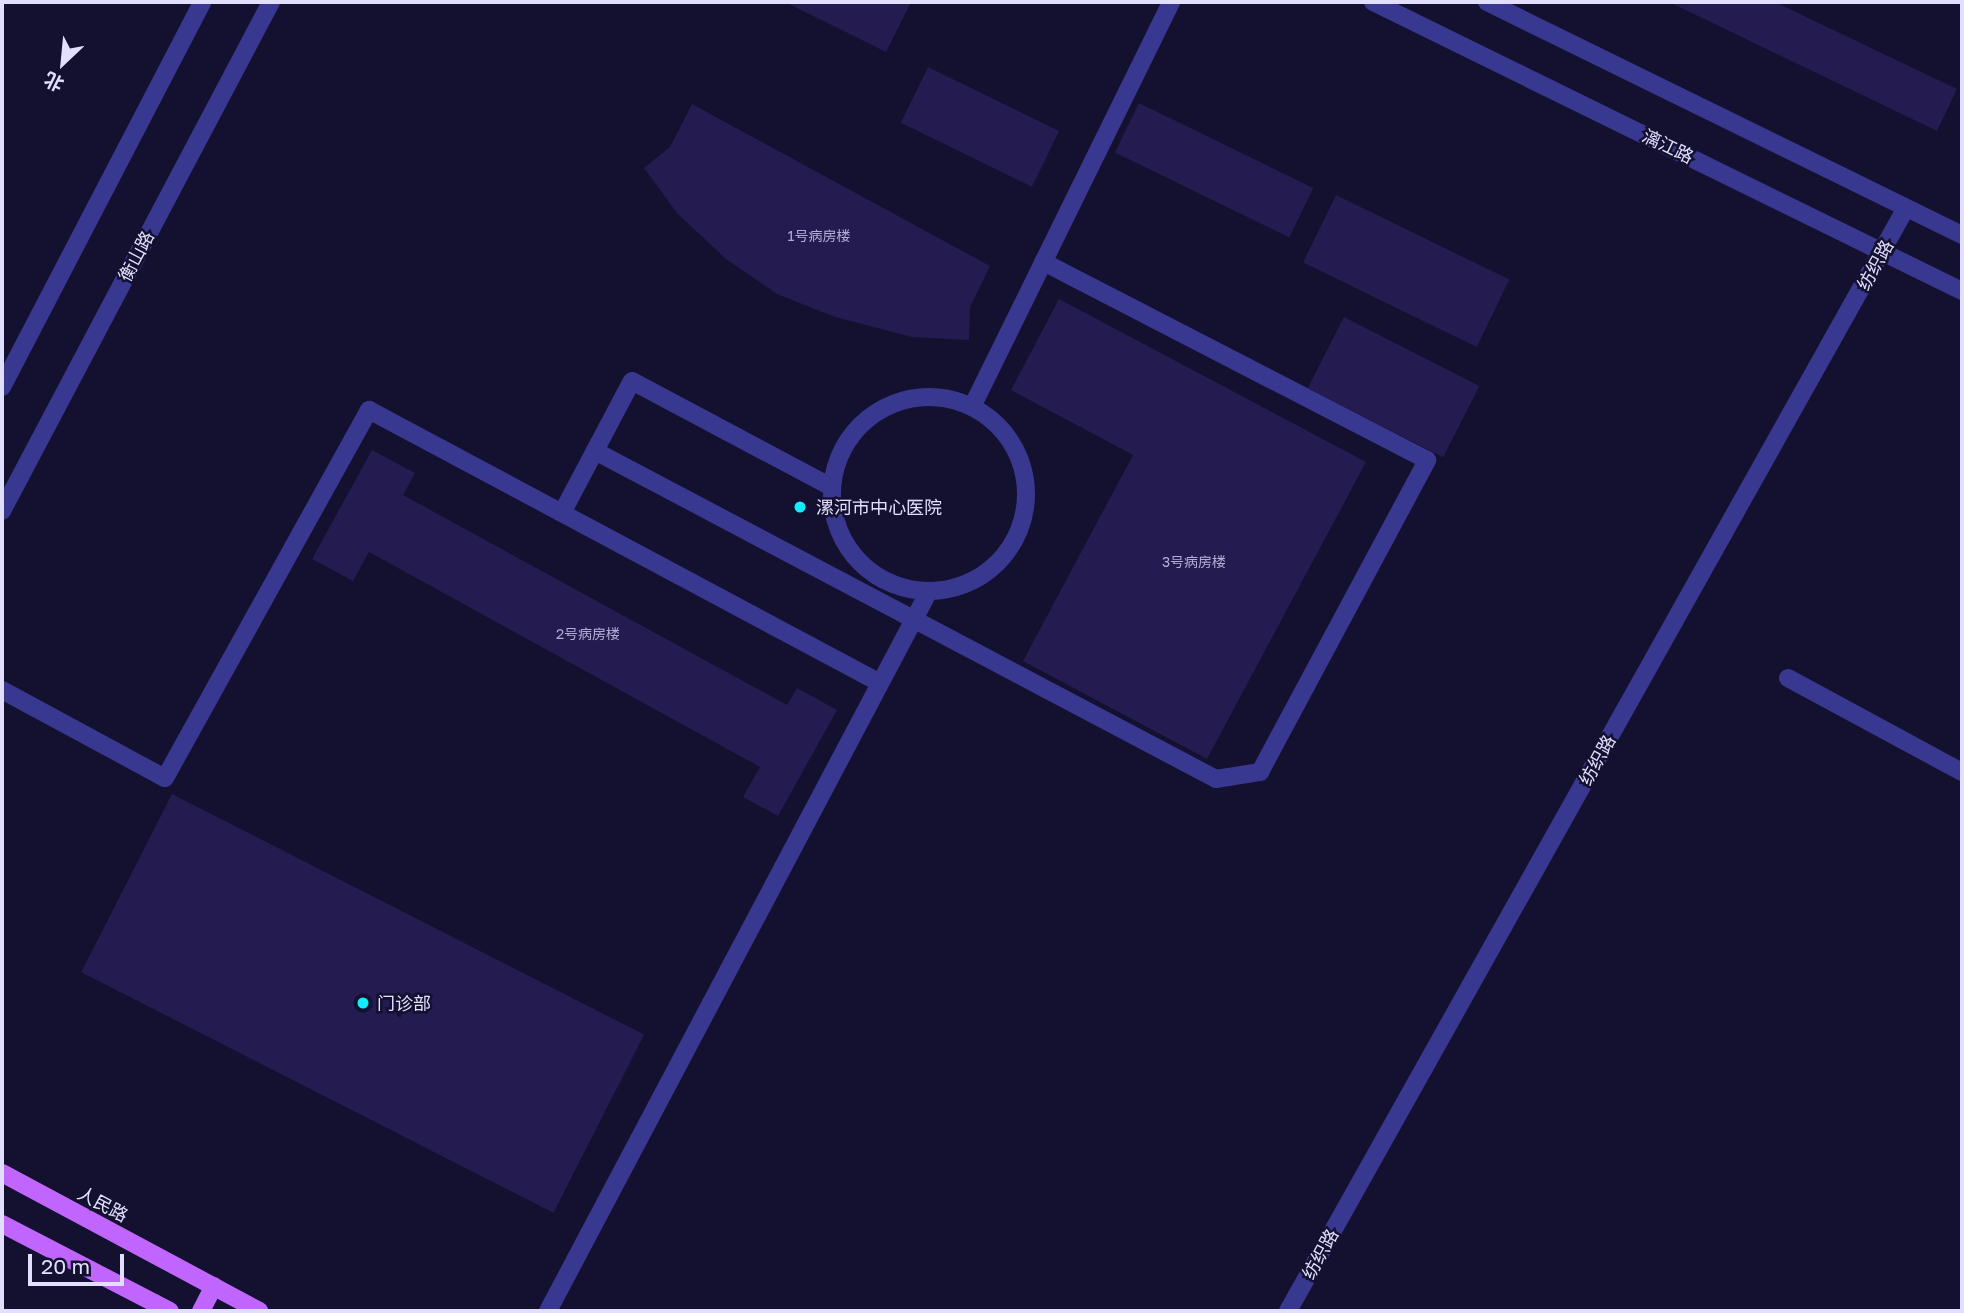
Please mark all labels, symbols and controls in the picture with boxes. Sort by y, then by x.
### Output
north arrow [28,28,98,98]
text: 北 [40,68,67,97]
street label: 漓江路 [1639,124,1697,168]
street label: 衡山路 [114,227,158,285]
house number: 1号病房楼 [788,228,850,244]
street label: 纺织路 [1852,236,1898,294]
place label: 漯河市中心医院 [816,496,942,518]
marker: 漯河市中心医院 [790,497,810,517]
house number: 3号病房楼 [1162,554,1226,570]
house number: 2号病房楼 [556,626,620,642]
street label: 纺织路 [1574,731,1620,789]
place label: 门诊部 [377,992,431,1014]
marker: 门诊部 [355,995,371,1011]
street label: 人民路 [74,1182,132,1226]
street label: 纺织路 [1297,1225,1343,1283]
scale bar [32,1240,128,1284]
text: 20 m [41,1253,90,1279]

